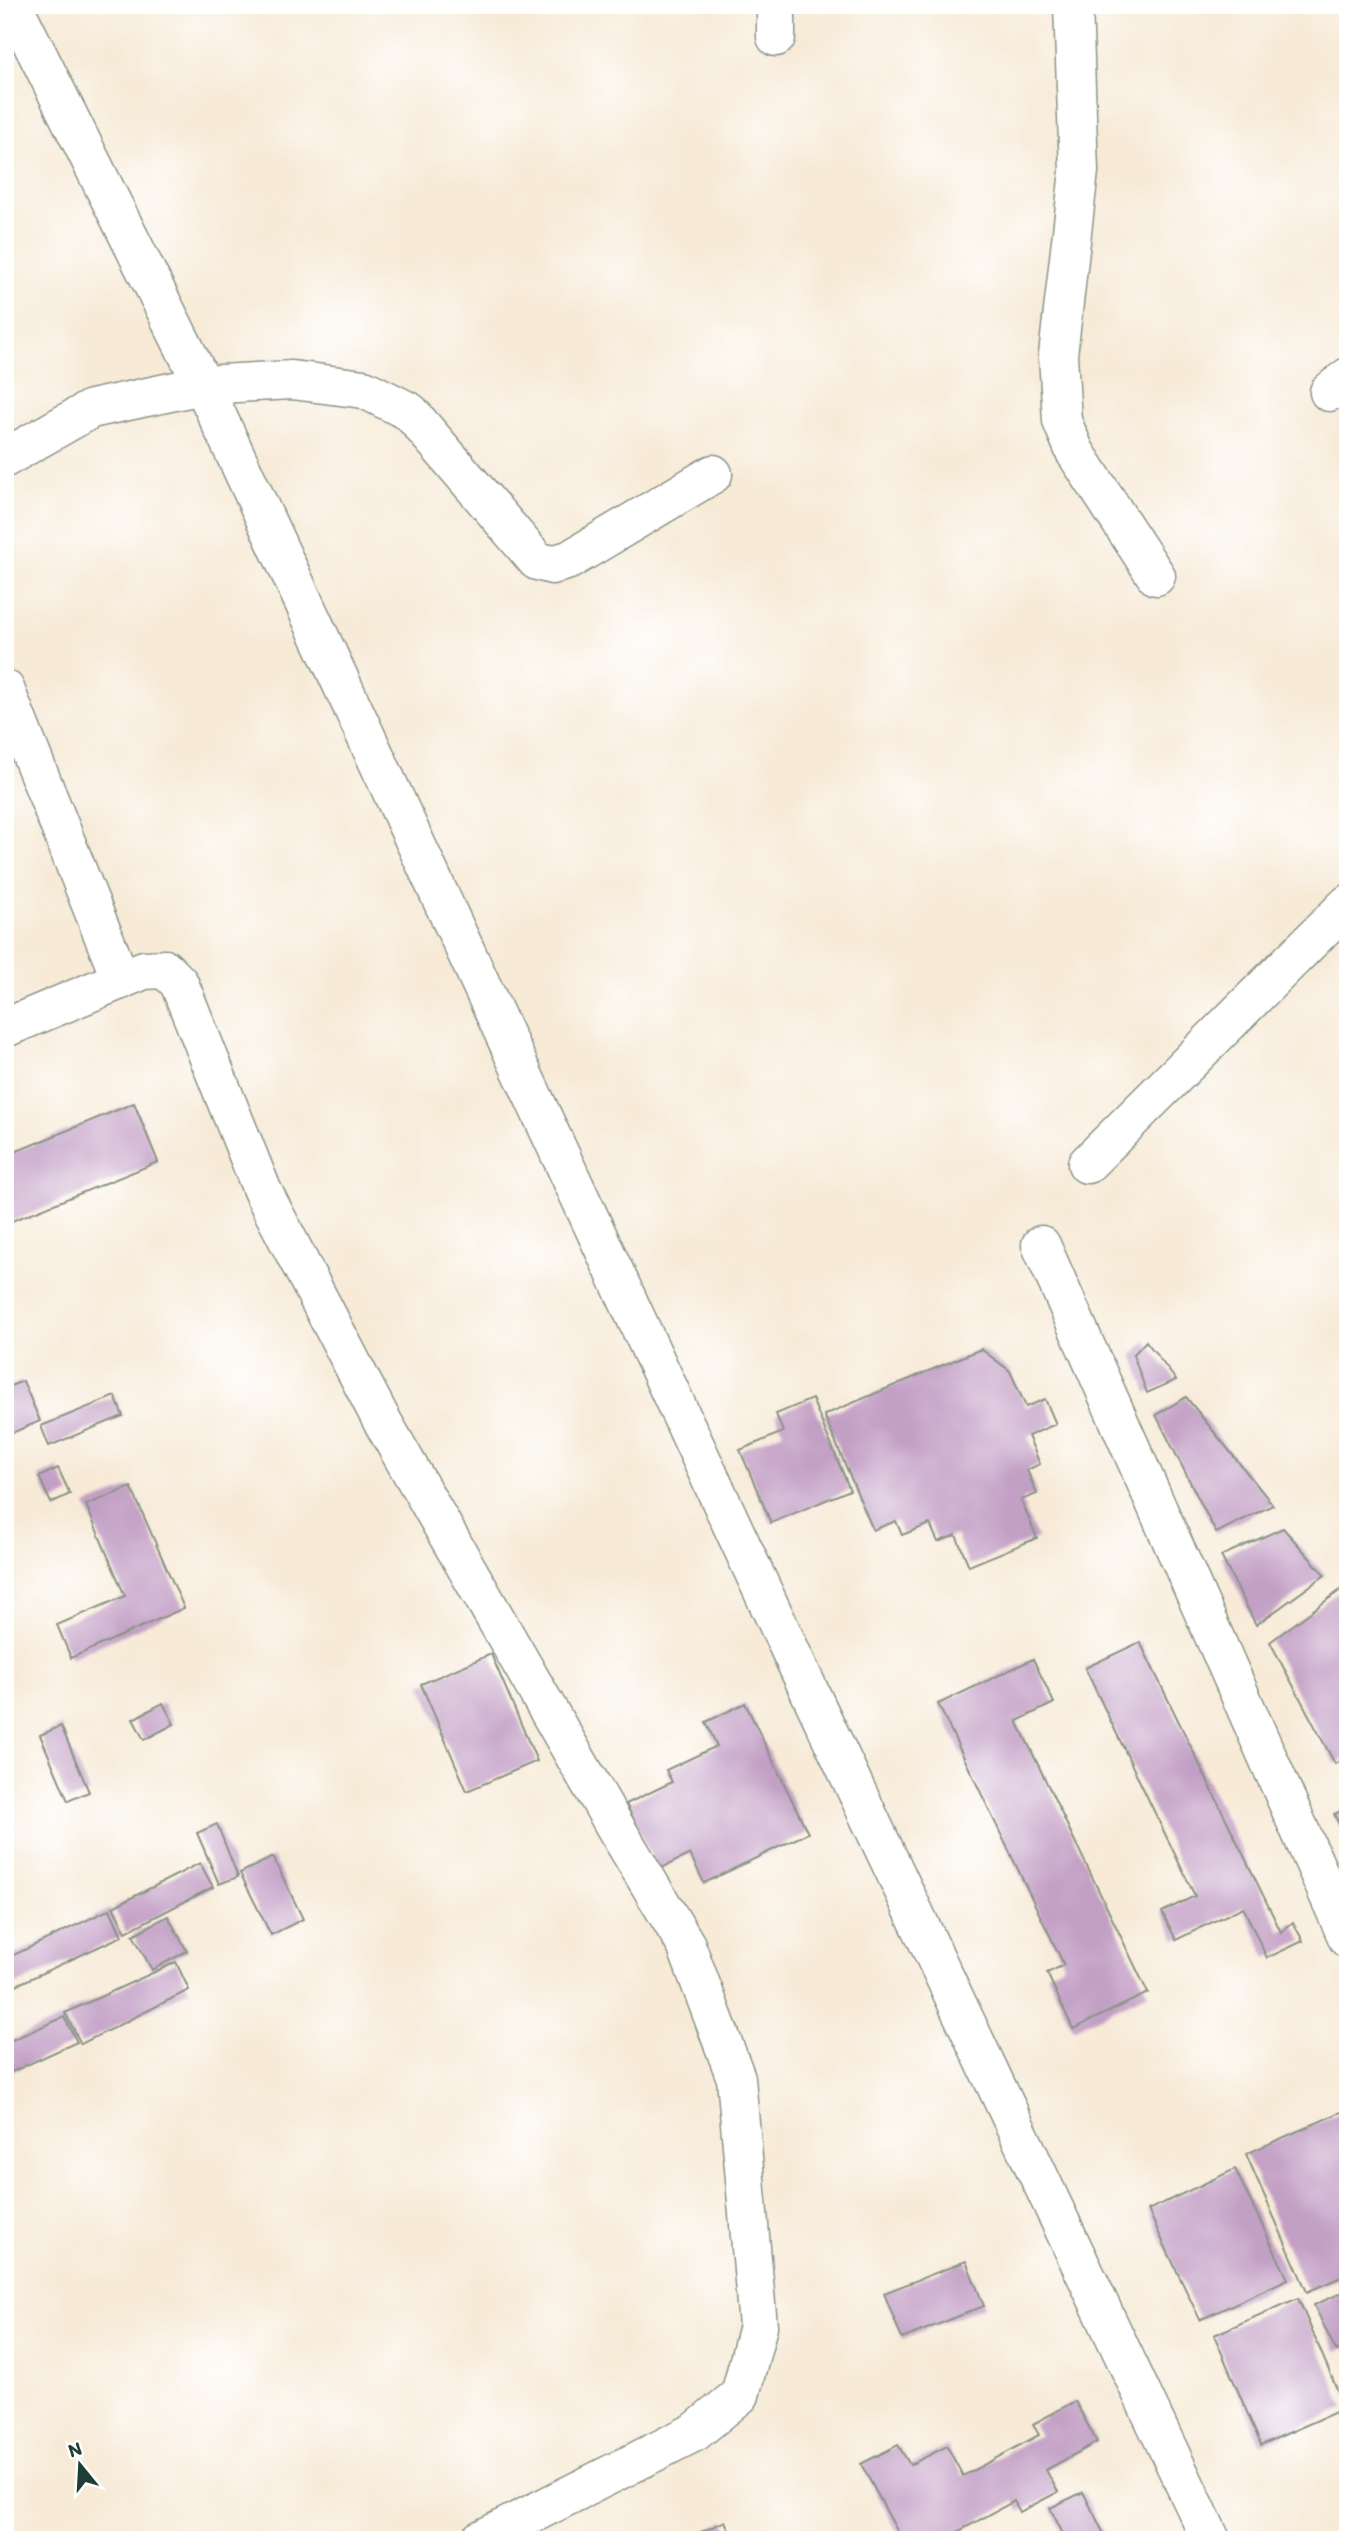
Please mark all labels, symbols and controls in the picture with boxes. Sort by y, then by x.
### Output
north arrow [46,2430,116,2500]
text: N [65,2436,85,2462]

